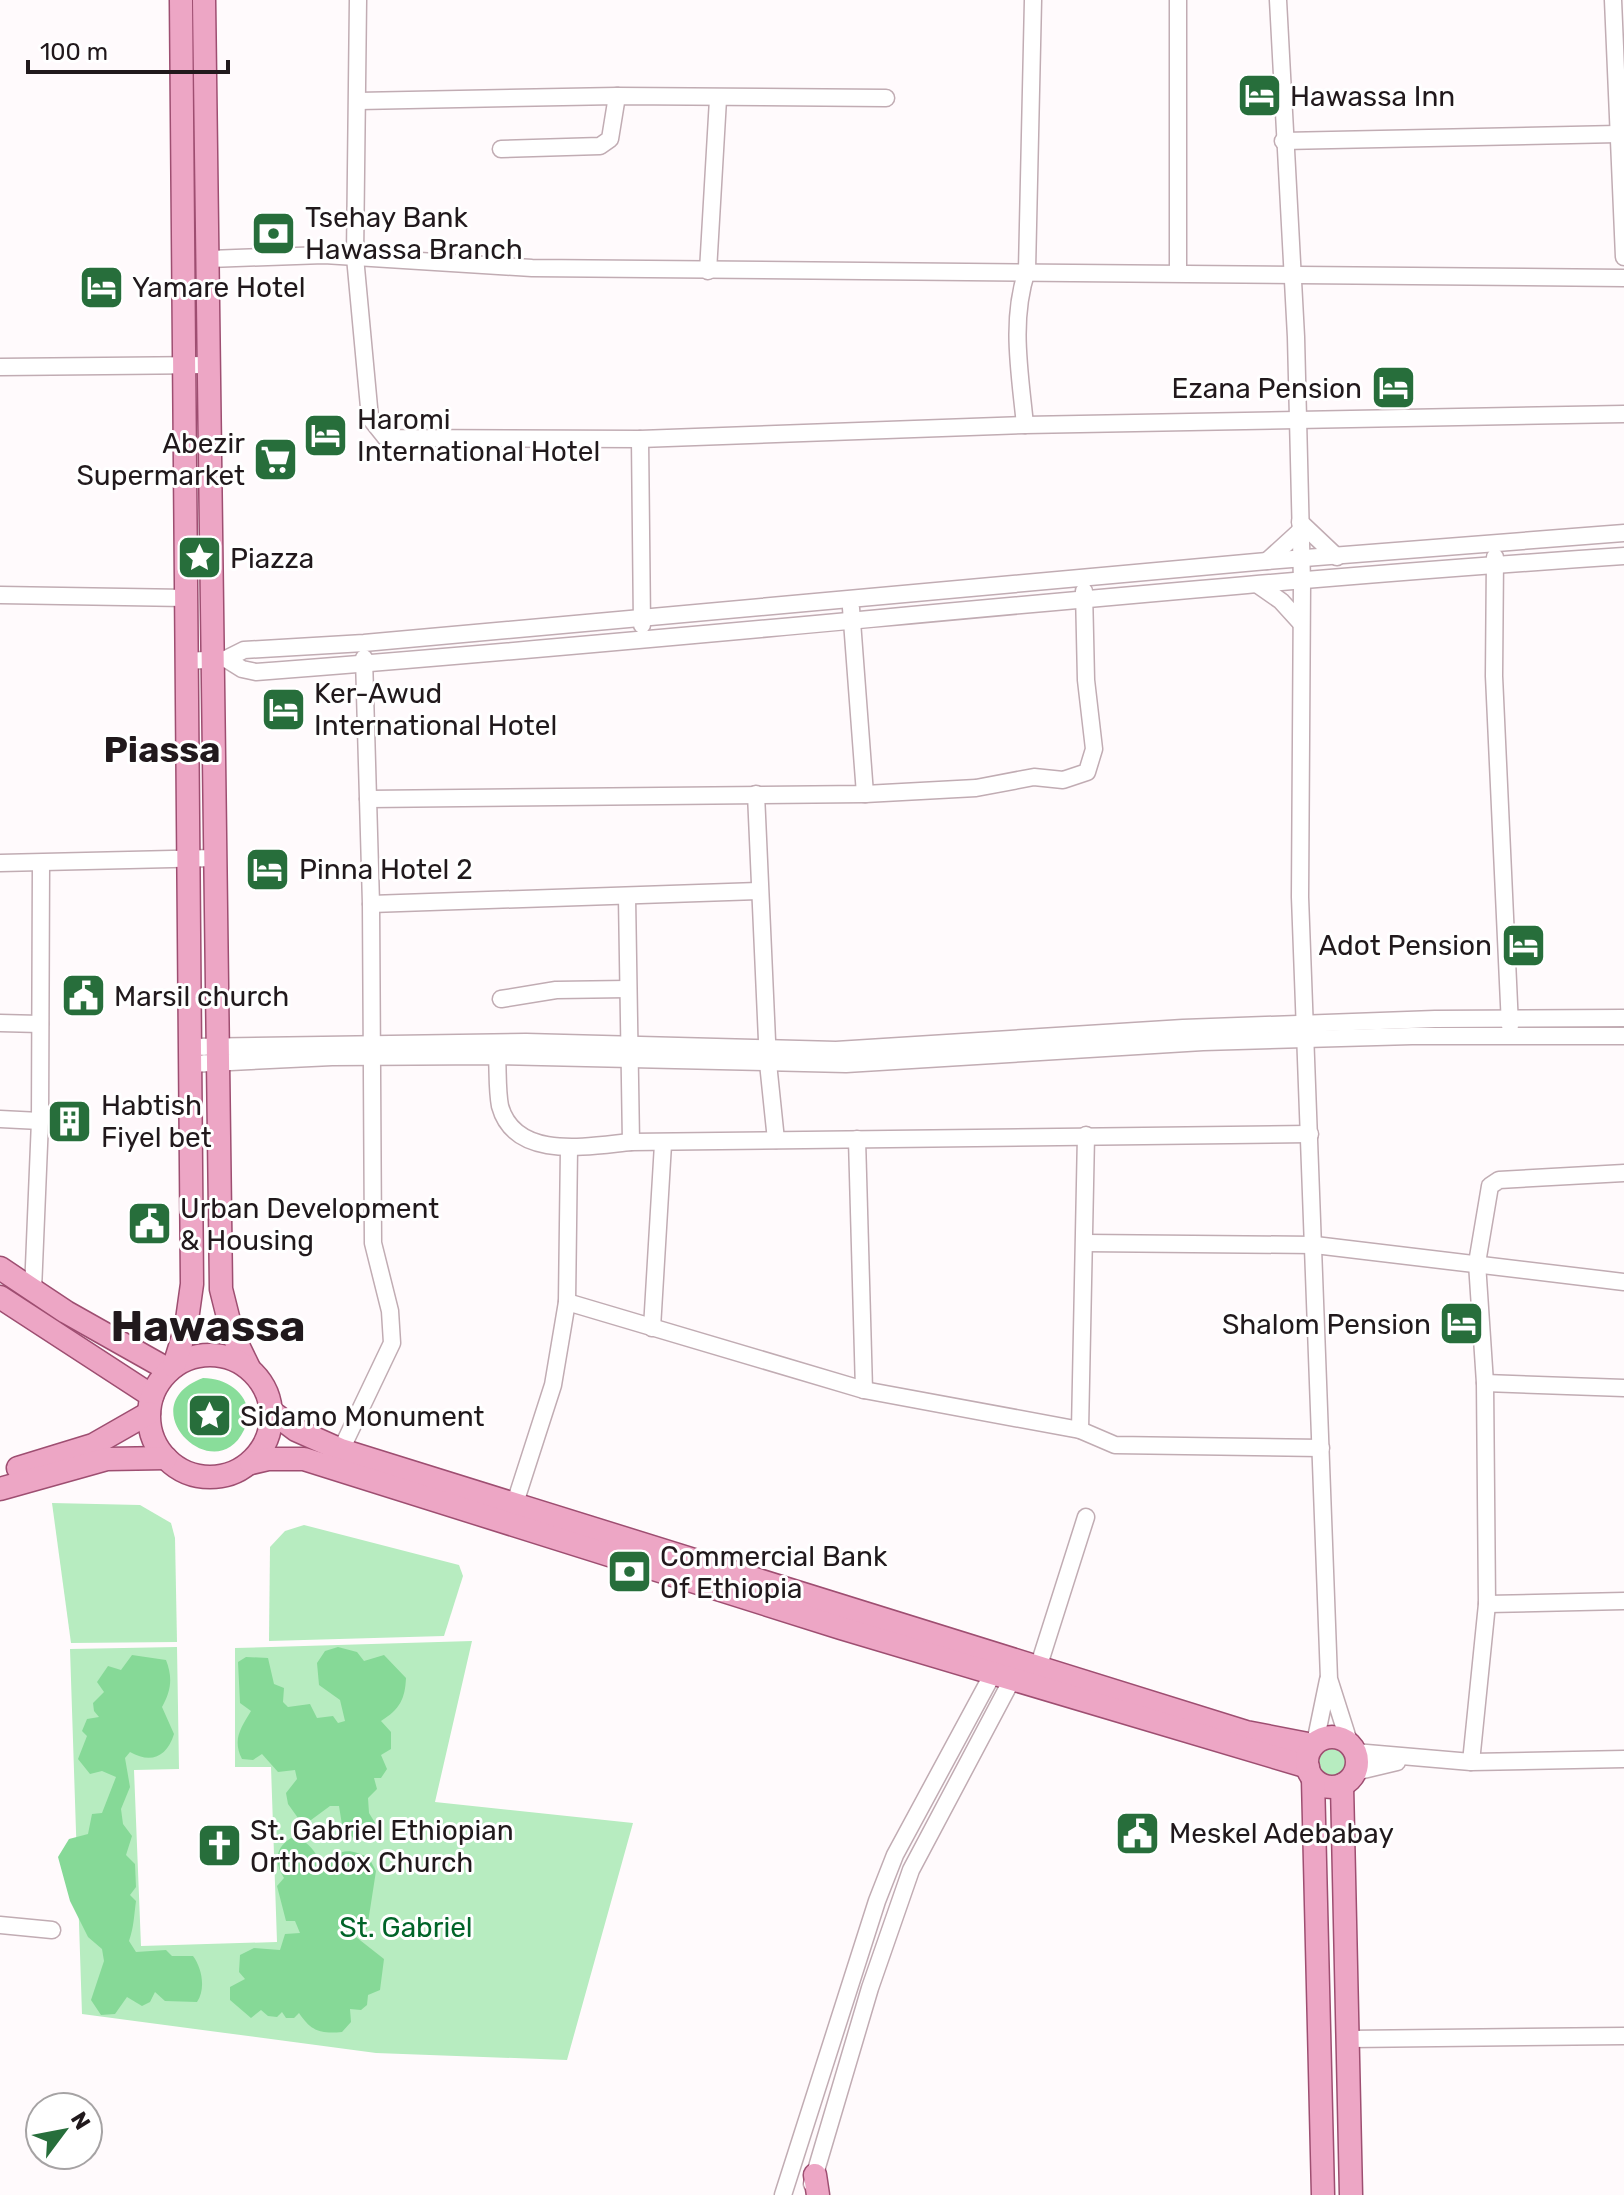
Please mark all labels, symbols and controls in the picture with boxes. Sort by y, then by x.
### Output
scale bar [28,24,228,74]
text: 100 m [40,38,108,66]
hotel icon: Hawassa Inn [1235,72,1283,120]
place label: Hawassa Inn [1290,80,1455,113]
place label: Tsehay Bank Hawassa Branch [305,201,523,266]
bank icon: Tsehay Bank Hawassa Branch [250,209,298,257]
hotel icon: Yamare Hotel [77,263,125,311]
place label: Yamare Hotel [132,271,305,304]
hotel icon: Ezana Pension [1369,364,1417,412]
place label: Ezana Pension [1172,372,1362,405]
place label: Haromi International Hotel [357,403,600,468]
hotel icon: Haromi International Hotel [302,411,350,459]
place label: Abezir Supermarket [76,427,245,492]
supermarket icon: Abezir Supermarket [252,435,300,483]
place icon: Piazza [175,534,223,582]
place label: Piazza [230,542,314,575]
place label: Ker-Awud International Hotel [314,677,557,742]
hotel icon: Ker-Awud International Hotel [259,685,307,733]
district label: Piassa [104,728,220,771]
hotel icon: Pinna Hotel 2 [244,845,292,893]
place label: Pinna Hotel 2 [299,853,473,886]
hotel icon: Adot Pension [1499,921,1547,969]
place label: Adot Pension [1318,929,1492,962]
public building icon: Marsil church [59,972,107,1020]
place label: Marsil church [114,980,289,1013]
place label: Habtish Fiyel bet [101,1089,212,1154]
building icon: Habtish Fiyel bet [46,1097,94,1145]
place label: Urban Development & Housing [180,1192,439,1257]
public building icon: Urban Development & Housing [125,1200,173,1248]
district label: Hawassa [110,1300,306,1352]
hotel icon: Shalom Pension [1438,1300,1486,1348]
place label: Shalom Pension [1222,1308,1431,1341]
place icon: Sidamo Monument [185,1392,233,1440]
place label: Sidamo Monument [240,1400,485,1433]
place label: Commercial Bank Of Ethiopia [660,1540,888,1605]
bank icon: Commercial Bank Of Ethiopia [605,1548,653,1596]
public building icon: Meskel Adebabay [1114,1809,1162,1857]
place label: St. Gabriel Ethiopian Orthodox Church [250,1814,514,1879]
place label: Meskel Adebabay [1169,1817,1394,1850]
church icon: St. Gabriel Ethiopian Orthodox Church [195,1822,243,1870]
park label: St. Gabriel [339,1911,473,1944]
north arrow [24,2091,104,2171]
text: N [65,2107,96,2135]

